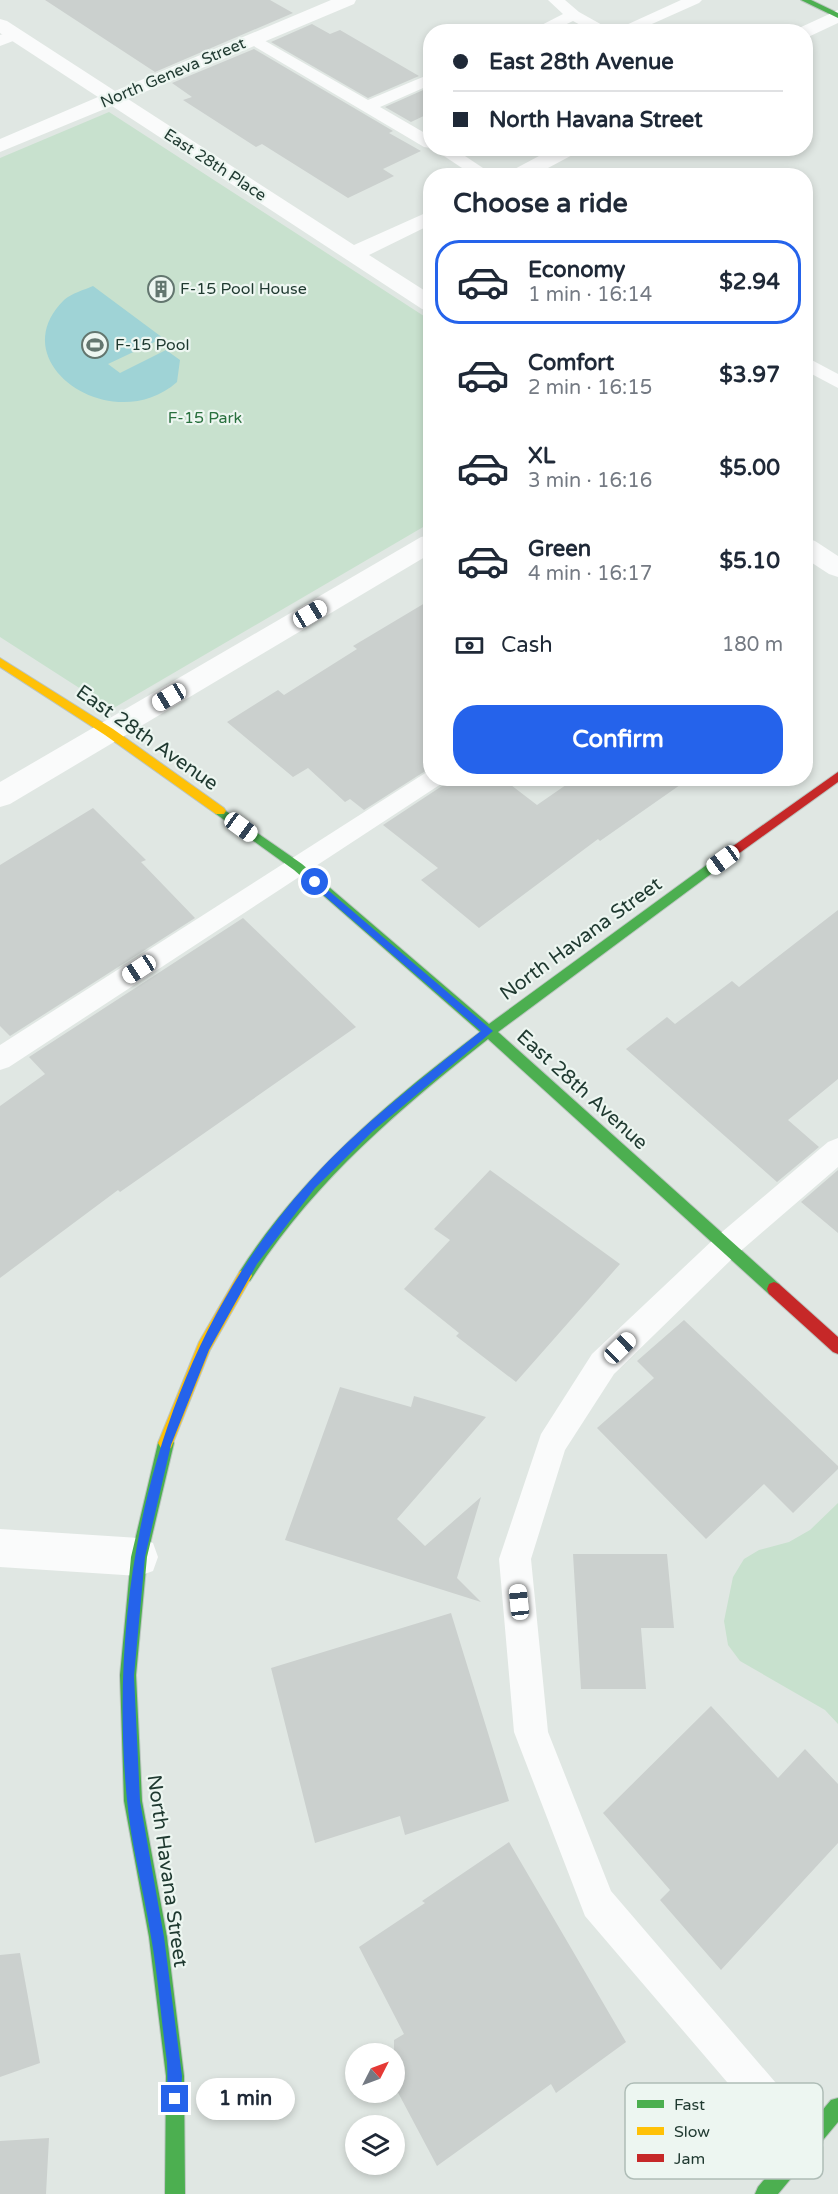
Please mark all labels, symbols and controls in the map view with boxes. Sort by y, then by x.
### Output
street label: North Geneva Street [97,33,249,113]
text: East 28th Avenue [489,49,674,75]
text: North Havana Street [489,107,703,133]
street label: East 28th Place [160,124,270,206]
text: Choose a ride [453,187,628,220]
icon: car [456,255,510,309]
text: Economy [528,257,625,283]
text: $2.94 [719,269,780,295]
building icon: F-15 Pool House [146,274,176,304]
place label: F-15 Pool House [180,279,307,299]
text: 1 min · 16:14 [528,283,652,307]
sports icon: F-15 Pool [80,330,110,360]
place label: F-15 Pool [115,335,189,355]
icon: car [456,348,510,402]
text: Comfort [528,350,614,376]
text: $3.97 [719,362,780,388]
text: 2 min · 16:15 [528,376,652,400]
park label: F-15 Park [168,408,243,428]
icon: car [456,441,510,495]
text: XL [528,443,555,469]
text: $5.00 [719,455,780,481]
text: 3 min · 16:16 [528,469,652,493]
icon: car [456,534,510,588]
text: Green [528,536,591,562]
text: $5.10 [719,548,780,574]
text: 4 min · 16:17 [528,562,652,586]
car [290,597,330,631]
icon: cash [453,629,486,662]
text: Cash [501,632,553,658]
text: 180 m [722,633,783,657]
street label: East 28th Avenue [71,680,223,796]
car [149,680,189,714]
button: Confirm [453,705,783,774]
car [221,809,261,845]
car [703,842,743,878]
route start [301,868,328,895]
street label: North Havana Street [495,872,667,1006]
car [119,952,159,986]
street label: East 28th Avenue [512,1025,652,1155]
car [601,1329,639,1367]
car [508,1583,530,1621]
street label: North Havana Street [142,1773,192,1969]
north arrow [345,2043,405,2103]
map controls [345,2043,405,2175]
callout: 1 min [196,2078,295,2120]
legend [625,2083,823,2179]
route end [161,2085,188,2112]
text: 1 min [219,2087,272,2111]
text: Fast [674,2095,705,2115]
button: layers [345,2115,405,2175]
text: Slow [674,2122,710,2142]
text: Jam [674,2149,705,2169]

